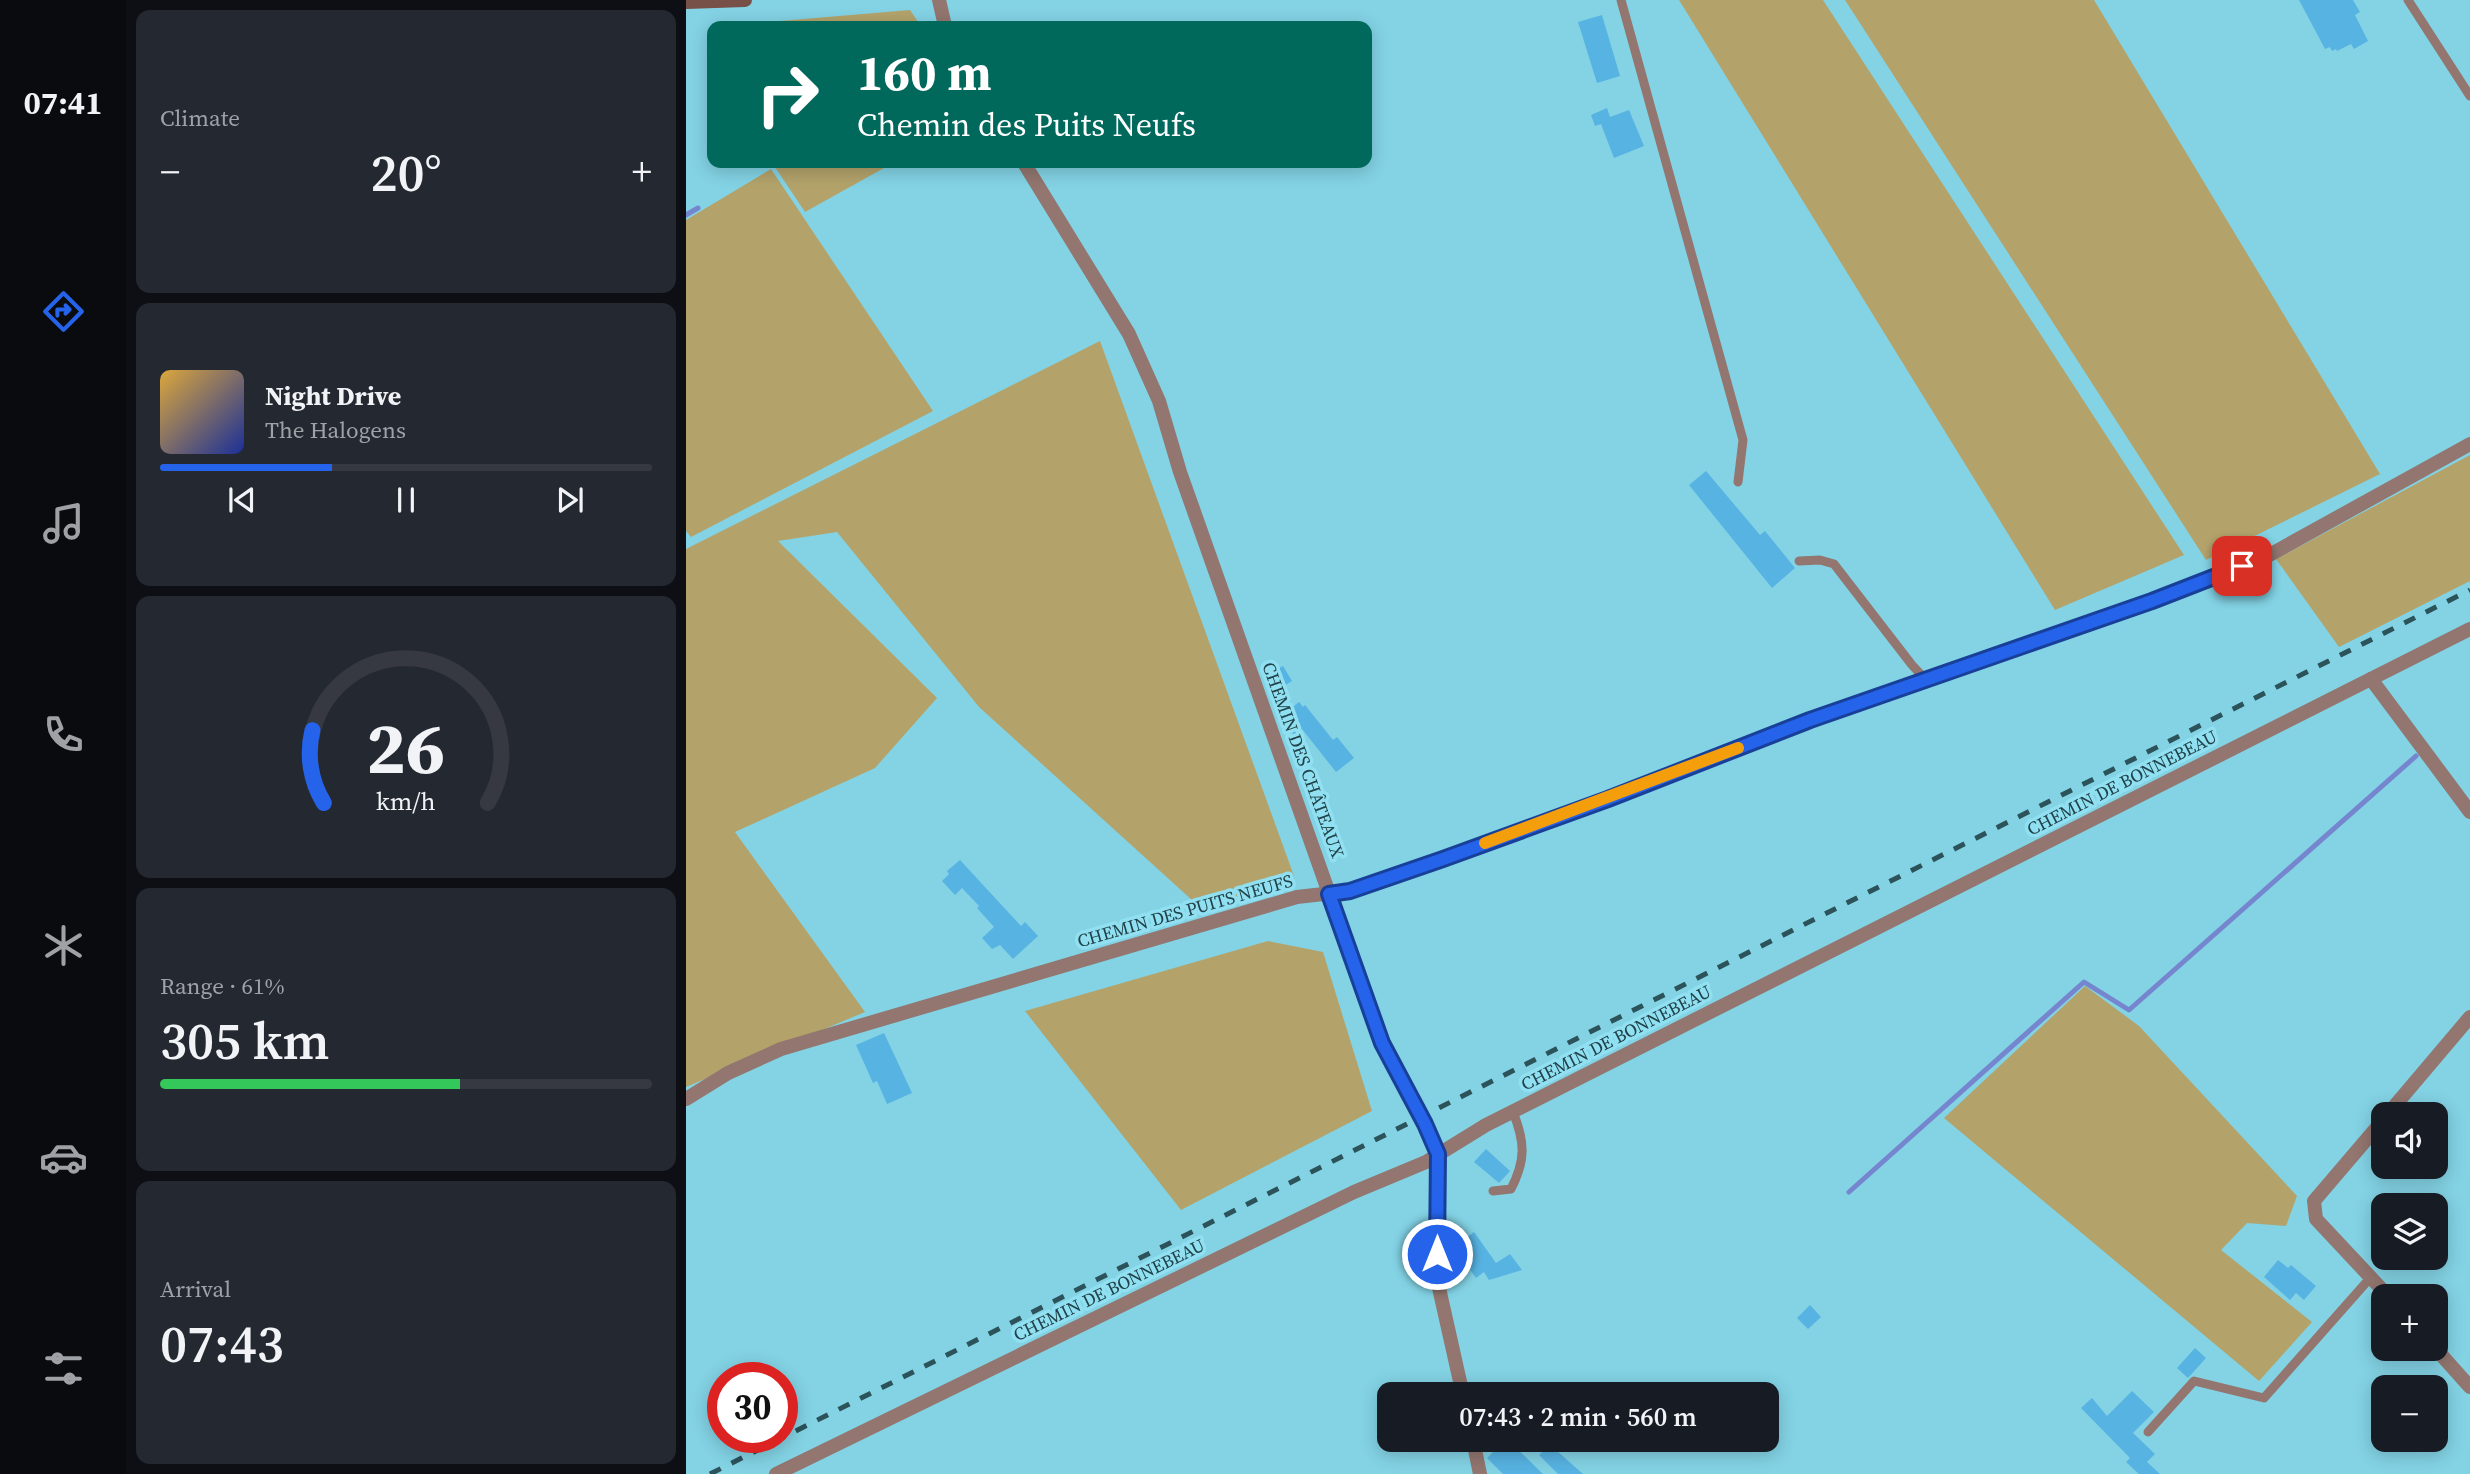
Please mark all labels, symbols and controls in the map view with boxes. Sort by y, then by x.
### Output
text: 160 m [857,39,992,106]
icon: right [742,49,833,140]
text: 07:41 [24,81,102,125]
text: Climate [160,102,240,134]
text: Chemin des Puits Neufs [857,103,1196,147]
text: 20° [370,137,442,208]
text: − [160,146,180,198]
text: + [632,146,652,198]
icon: directions [39,287,88,336]
text: Night Drive [265,378,401,414]
text: The Halogens [265,414,406,446]
icon: previous [223,481,261,519]
icon: pause [387,481,425,519]
icon: next [551,481,589,519]
icon: music [39,499,88,548]
pin [2212,536,2272,596]
icon: arrive [2223,547,2261,585]
street label: CHEMIN DES CHÂTEAUX [1256,658,1351,862]
text: 26 [367,698,445,797]
icon: phone [39,710,88,759]
street label: CHEMIN DE BONNEBEAU [2022,724,2221,841]
text: km/h [376,784,436,818]
street label: CHEMIN DES PUITS NEUFS [1074,868,1296,953]
icon: climate [39,921,88,970]
text: Range · 61% [160,970,285,1002]
street label: CHEMIN DE BONNEBEAU [1516,979,1715,1096]
text: 305 km [160,1005,329,1076]
map controls [2371,1102,2448,1452]
button: sound [2371,1102,2448,1179]
icon: car [39,1133,88,1182]
button: layers [2371,1193,2448,1270]
position arrow [1400,1217,1474,1291]
street label: CHEMIN DE BONNEBEAU [1009,1232,1209,1347]
text: Arrival [160,1273,231,1305]
button: + [2371,1284,2448,1361]
text: 07:43 [160,1308,284,1379]
icon: filters [39,1344,88,1393]
speed limit sign: 30 [707,1362,798,1453]
button: − [2371,1375,2448,1452]
text: 07:43 · 2 min · 560 m [1459,1399,1697,1435]

